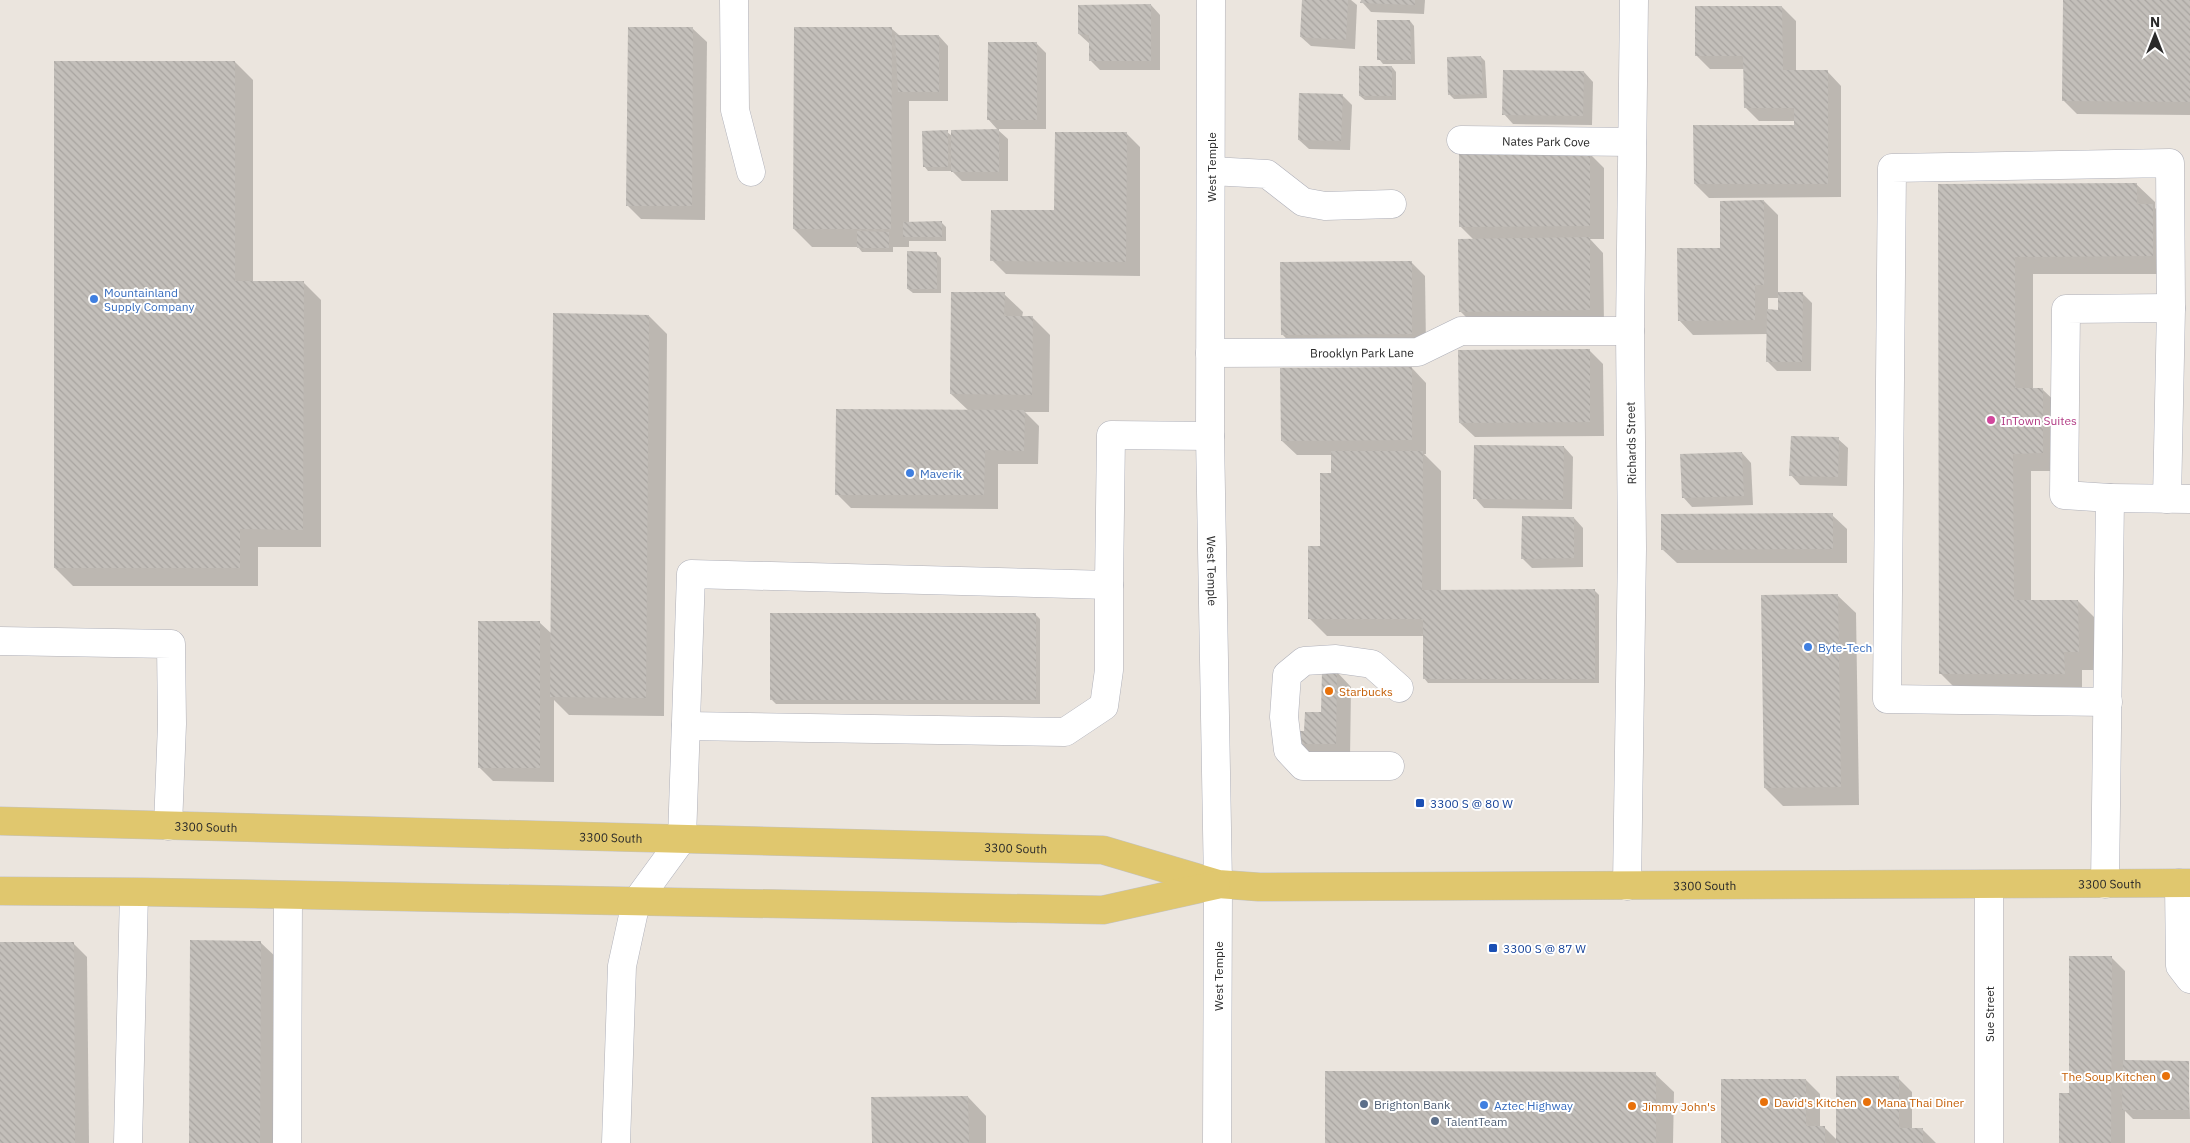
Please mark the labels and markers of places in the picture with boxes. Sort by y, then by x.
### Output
place label: Mountainland Supply Company [104,285,194,314]
marker: Mountainland Supply Company [88,293,100,305]
place label: InTown Suites [2001,413,2077,428]
marker: InTown Suites [1985,414,1997,426]
place label: Maverik [920,466,963,481]
marker: Maverik [904,467,916,479]
place label: Byte-Tech [1818,640,1872,655]
marker: Byte-Tech [1802,641,1814,653]
place label: Starbucks [1339,684,1393,699]
marker: Starbucks [1323,685,1335,697]
place label: 3300 S @ 80 W [1430,796,1513,811]
marker: 3300 S @ 80 W [1414,797,1426,809]
place label: 3300 S @ 87 W [1503,941,1586,956]
marker: 3300 S @ 87 W [1487,942,1499,954]
place label: The Soup Kitchen [2062,1069,2156,1084]
marker: The Soup Kitchen [2160,1070,2172,1082]
place label: David's Kitchen [1774,1095,1857,1110]
place label: Mana Thai Diner [1877,1095,1965,1110]
marker: David's Kitchen [1758,1096,1770,1108]
marker: Mana Thai Diner [1861,1096,1873,1108]
place label: Brighton Bank [1374,1097,1451,1112]
marker: Brighton Bank [1358,1098,1370,1110]
place label: Aztec Highway [1494,1098,1573,1113]
marker: Aztec Highway [1478,1099,1490,1111]
place label: Jimmy John's [1642,1099,1716,1114]
marker: Jimmy John's [1626,1100,1638,1112]
place label: TalentTeam [1445,1114,1508,1129]
marker: TalentTeam [1429,1115,1441,1127]

